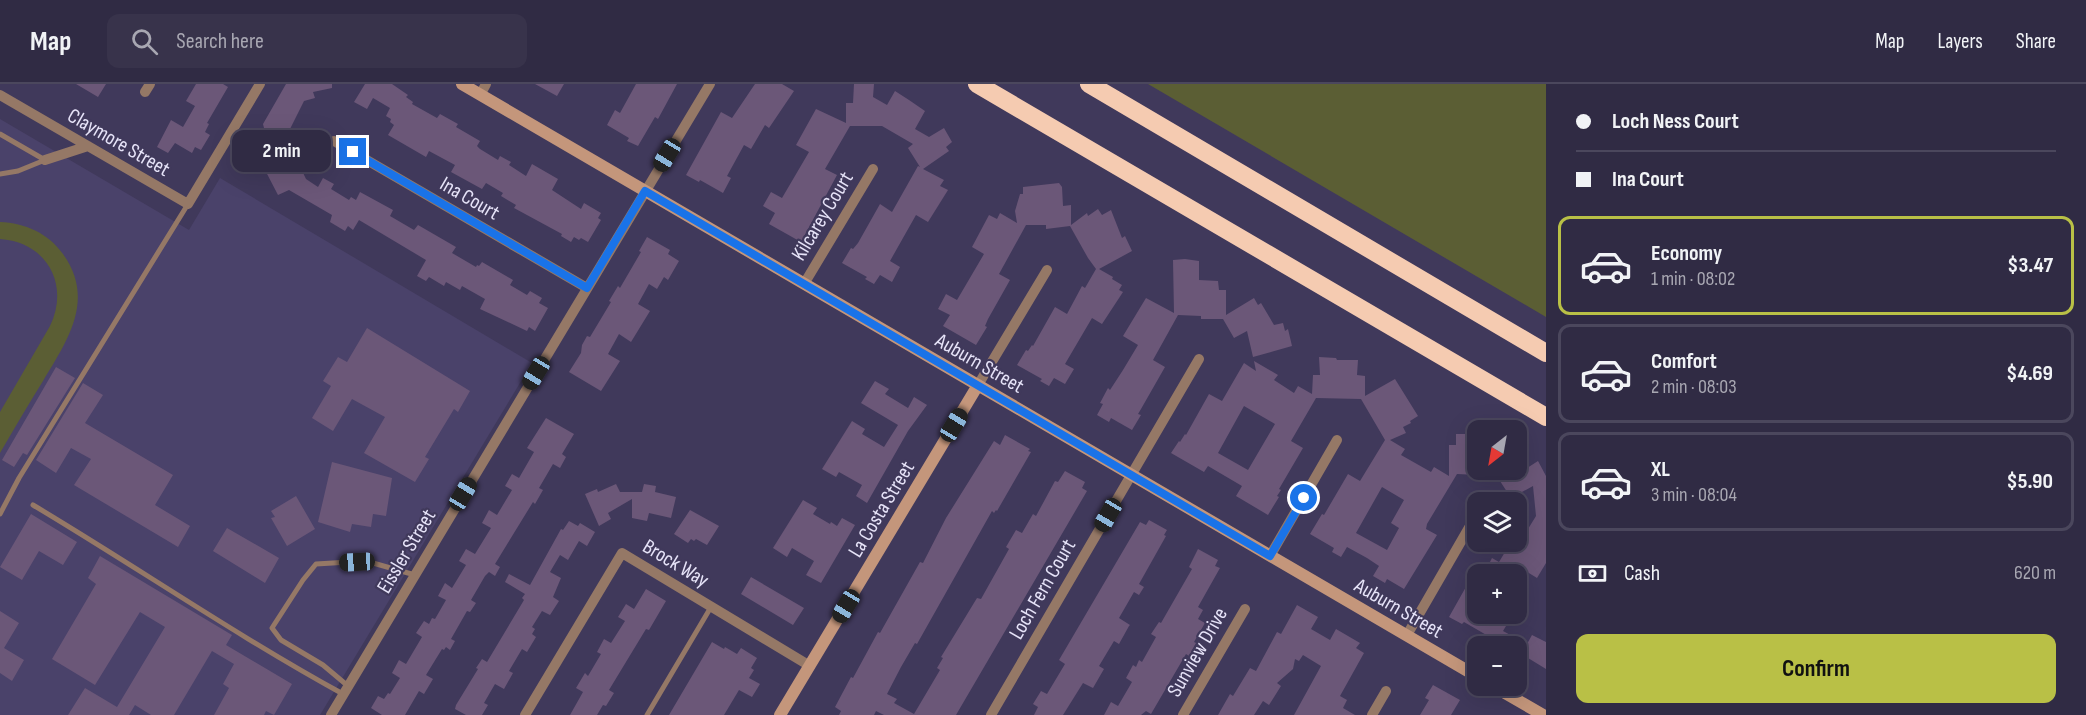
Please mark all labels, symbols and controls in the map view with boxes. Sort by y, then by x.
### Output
search box [107,14,527,68]
text: Map [30,25,71,58]
icon: search [128,25,161,58]
text: Search here [176,28,264,55]
text: Map [1875,29,1904,54]
text: Layers [1937,29,1983,54]
text: Share [2016,29,2056,54]
street label: Claymore Street [63,103,174,182]
text: Loch Ness Court [1612,108,1739,135]
callout: 2 min [233,131,332,173]
car [650,135,684,175]
route end [339,138,366,165]
text: 2 min [262,139,301,163]
text: Ina Court [1612,166,1684,193]
street label: Kilcarey Court [786,167,859,265]
street label: Ina Court [435,171,504,225]
icon: car [1579,239,1633,293]
text: Economy [1651,240,1722,267]
text: $3.47 [2007,252,2053,279]
text: 1 min · 08:02 [1651,267,1735,291]
street label: Auburn Street [930,328,1028,399]
icon: car [1579,347,1633,401]
text: Comfort [1651,348,1717,375]
car [519,353,553,393]
text: $4.69 [2006,360,2053,387]
text: 2 min · 08:03 [1651,375,1737,399]
car [937,405,971,445]
north arrow [1467,420,1527,480]
map controls [1467,420,1527,696]
icon: car [1579,455,1633,509]
text: XL [1651,456,1670,483]
street label: La Costa Street [843,457,920,562]
text: $5.90 [2007,468,2053,495]
car [446,474,480,514]
text: 3 min · 08:04 [1651,483,1737,507]
route start [1290,484,1317,511]
button: layers [1467,492,1527,552]
car [1091,495,1125,535]
street label: Eissler Street [372,505,441,598]
street label: Brock Way [638,534,713,593]
street label: Loch Fern Court [1004,535,1081,644]
car [339,552,375,572]
icon: cash [1576,557,1609,590]
text: Cash [1624,560,1660,587]
text: 620 m [2014,561,2056,585]
button: + [1467,564,1527,624]
street label: Auburn Street [1349,573,1447,644]
car [829,586,863,626]
street label: Sunview Drive [1162,603,1233,701]
button: Confirm [1576,634,2056,703]
button: − [1467,636,1527,696]

